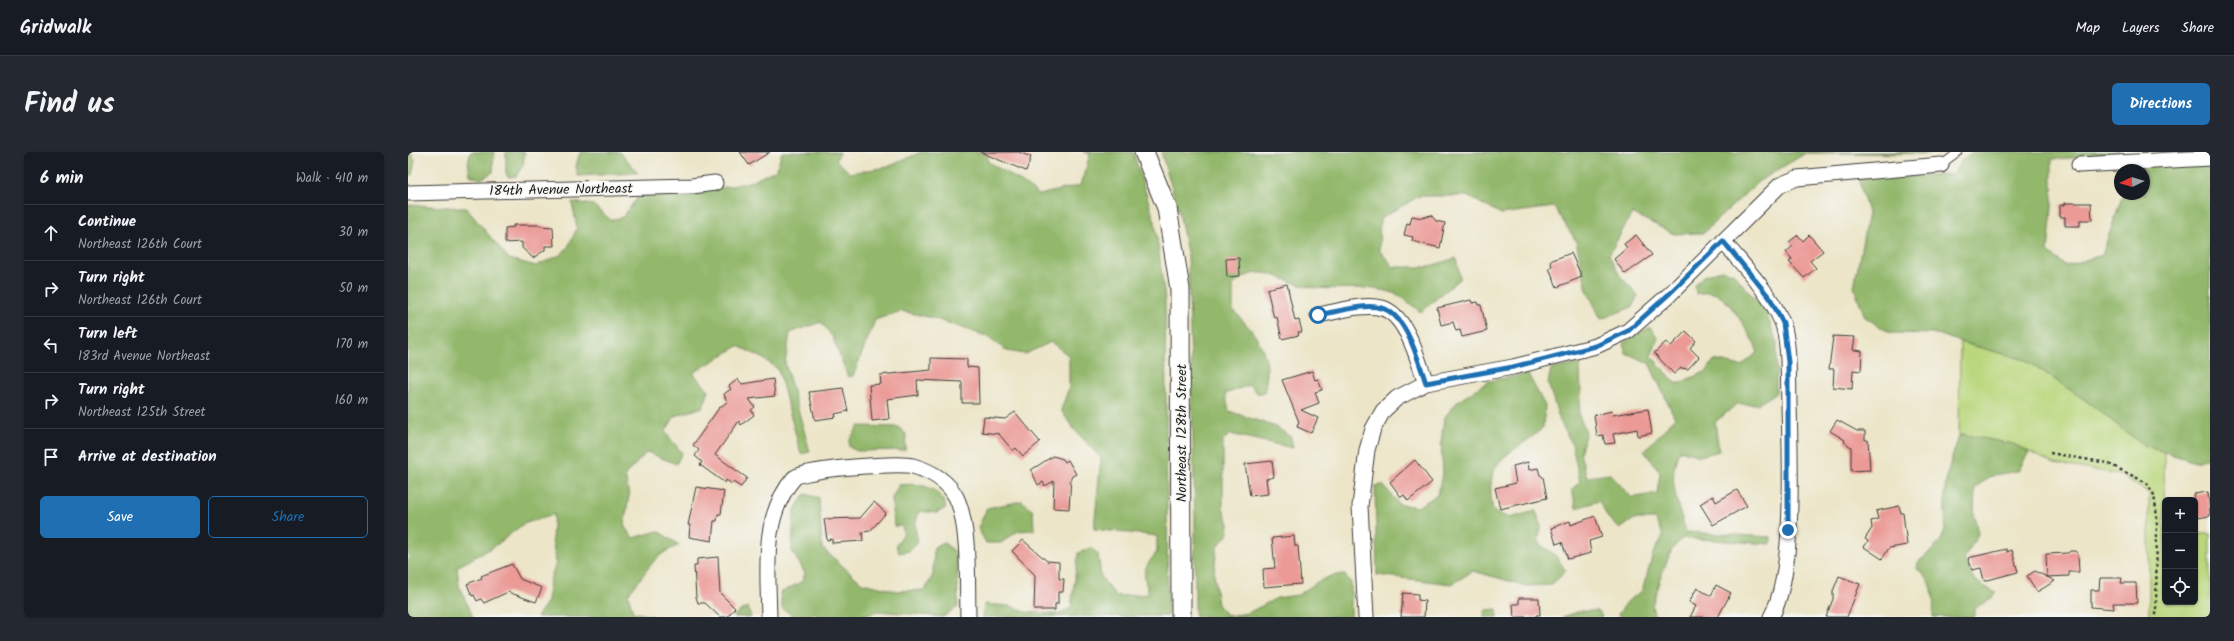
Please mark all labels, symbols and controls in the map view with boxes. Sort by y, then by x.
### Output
text: Gridwalk [20,13,91,43]
text: Map [2076,17,2100,39]
text: Layers [2122,17,2160,39]
text: Share [2182,17,2214,39]
text: Find us [24,82,115,127]
button: Directions [2112,83,2210,125]
north arrow [2114,164,2150,200]
text: 6 min [40,165,84,192]
text: Walk · 410 m [296,168,368,189]
street label: 184th Avenue Northeast [489,178,634,202]
text: Continue [78,210,136,234]
icon: ahead [40,222,62,244]
text: 30 m [339,222,368,243]
text: Northeast 126th Court [78,234,202,255]
text: Turn right [78,266,145,290]
icon: right [40,278,62,300]
text: 50 m [339,278,368,299]
text: Northeast 126th Court [78,290,202,311]
route start [1309,306,1327,324]
text: Turn left [78,322,138,346]
icon: left [40,334,62,356]
text: 170 m [336,334,368,355]
text: 183rd Avenue Northeast [78,346,210,367]
street label: Northeast 128th Street [1171,363,1193,502]
text: Turn right [78,378,145,402]
icon: right [40,390,62,412]
text: 160 m [335,390,368,411]
text: Northeast 125th Street [78,402,206,423]
text: Arrive at destination [78,445,217,469]
icon: arrive [40,446,62,468]
button: Save [40,496,200,538]
button: Share [208,496,368,538]
map controls [2162,497,2198,605]
button: + [2162,497,2198,533]
route end [1779,521,1797,539]
button: − [2162,533,2198,569]
button: locate [2162,569,2198,605]

